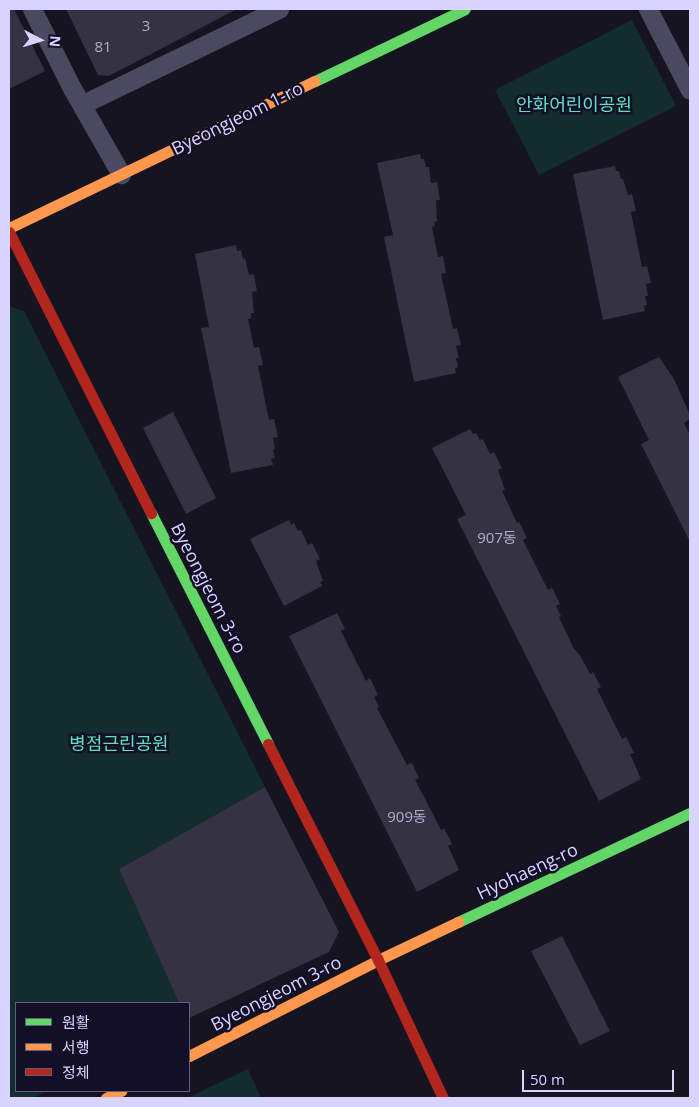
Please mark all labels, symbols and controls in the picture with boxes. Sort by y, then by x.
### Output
north arrow [15,15,65,65]
house number: 3 [142,17,150,35]
text: N [45,35,65,48]
house number: 81 [94,38,112,56]
street label: Byeongjeom 1-ro [168,77,306,159]
park label: 안화어린이공원 [516,93,632,115]
street label: Byeongjeom 3-ro [167,519,251,657]
house number: 907동 [477,529,517,547]
park label: 병점근린공원 [69,732,169,754]
house number: 909동 [387,808,427,826]
street label: Hyohaeng-ro [473,838,581,904]
street label: Byeongjeom 3-ro [207,951,345,1035]
legend [15,1002,190,1092]
text: 원활 [62,1012,90,1032]
text: 서행 [62,1037,90,1057]
scale bar [524,1060,676,1092]
text: 정체 [62,1062,90,1082]
text: 50 m [530,1069,565,1089]

